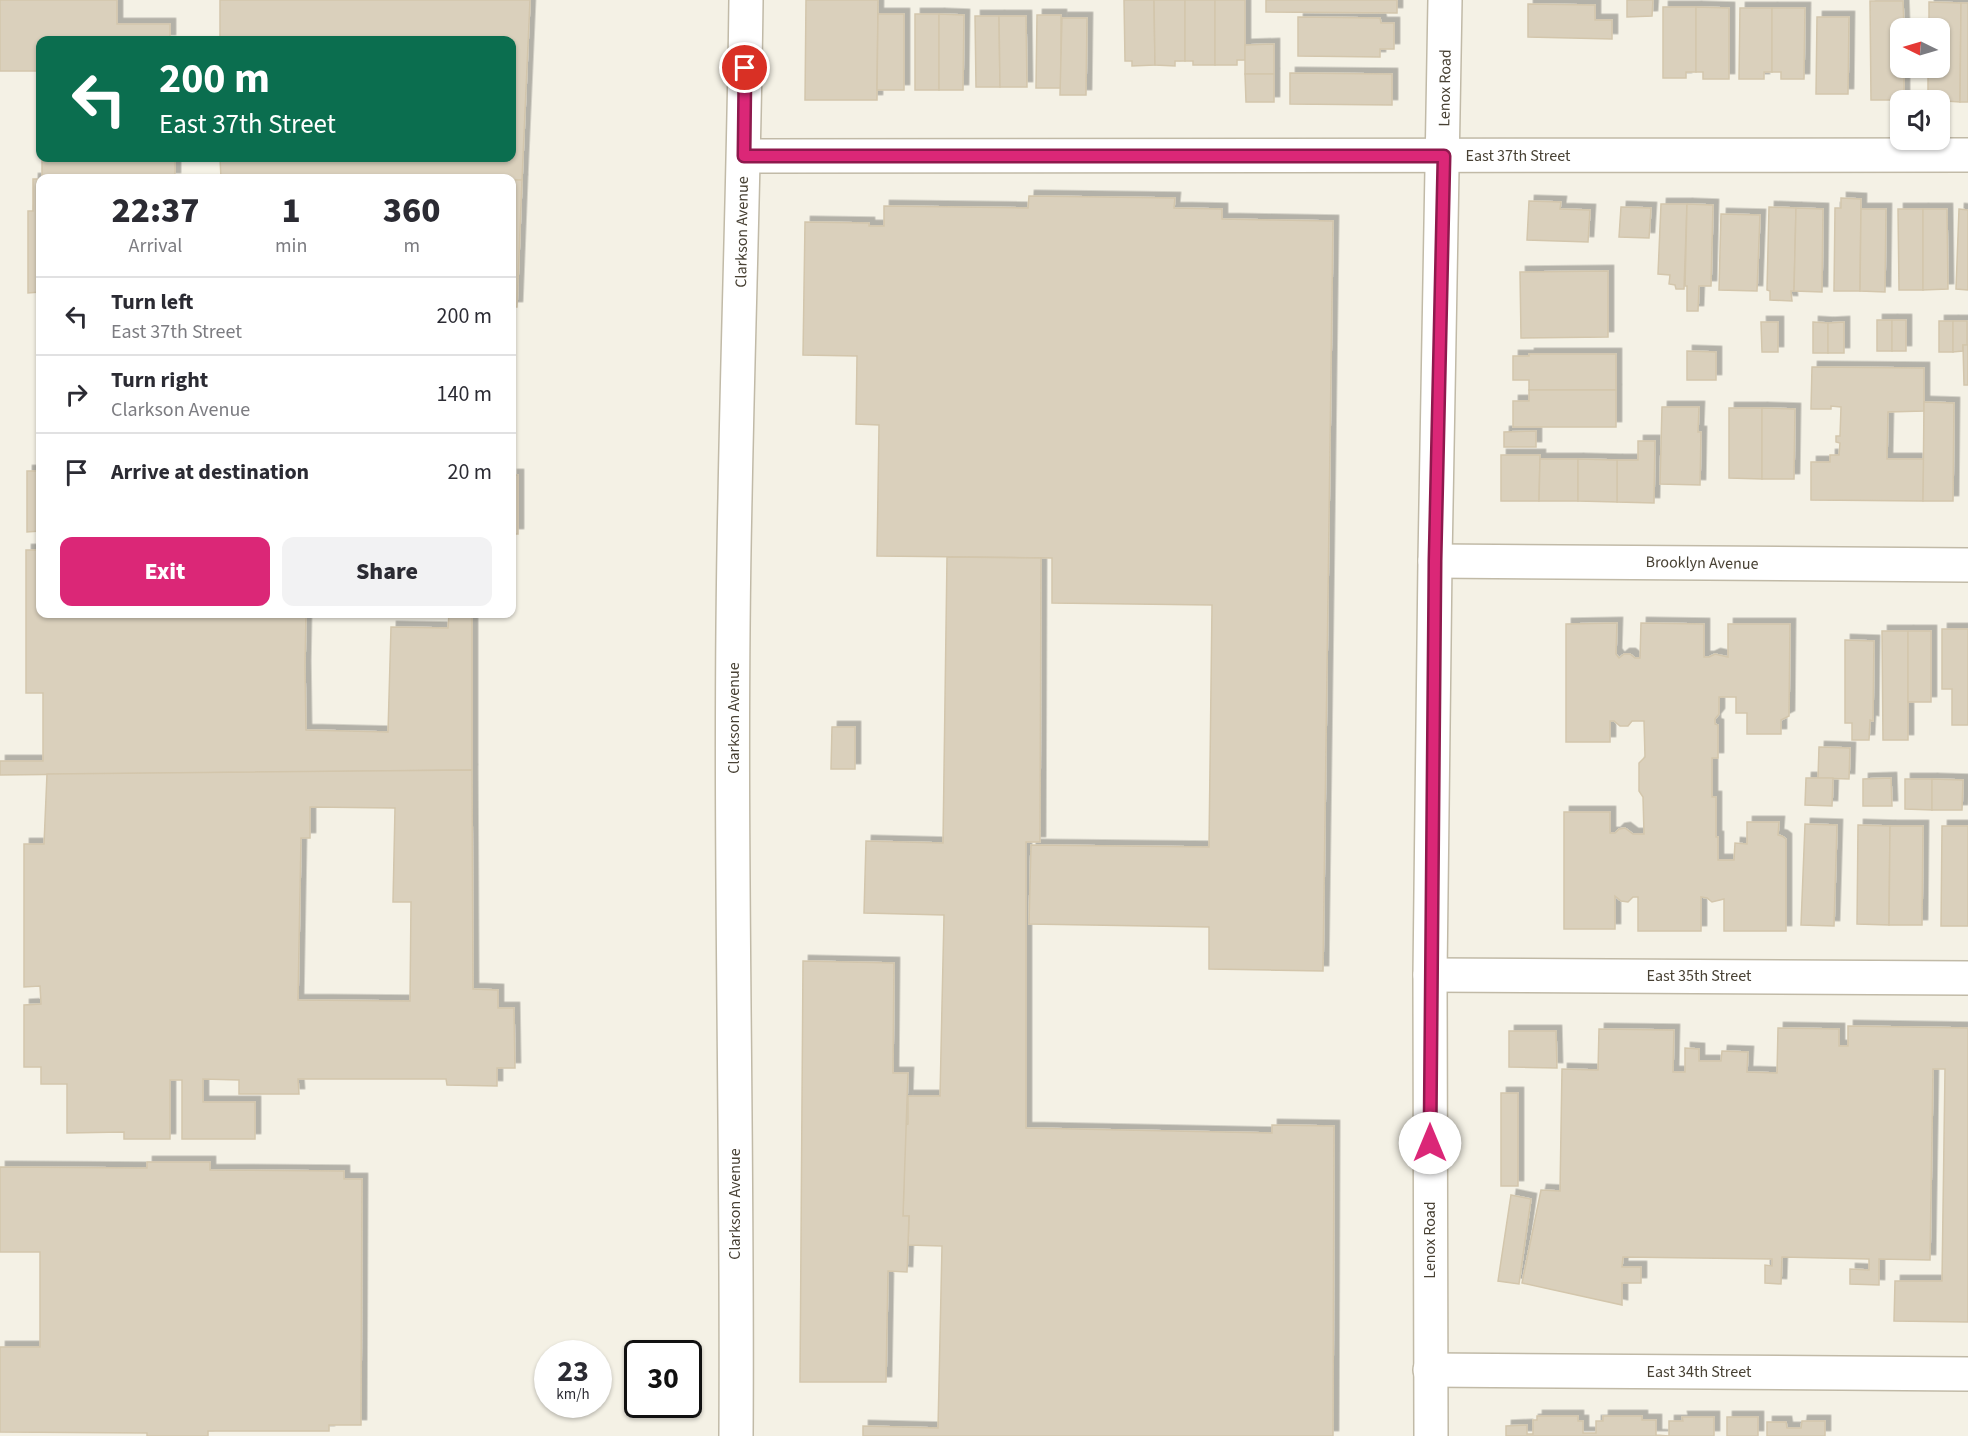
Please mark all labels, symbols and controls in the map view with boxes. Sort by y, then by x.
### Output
north arrow [1890,18,1950,78]
map controls [1890,18,1950,150]
pin [719,42,770,93]
text: 200 m [159,49,270,109]
street label: Lenox Road [1433,49,1457,127]
icon: arrive [728,51,761,84]
icon: left [60,60,138,138]
button: sound [1890,90,1950,150]
text: East 37th Street [159,105,336,144]
street label: East 37th Street [1466,145,1571,167]
street label: Clarkson Avenue [730,176,754,288]
text: 22:37 [111,185,200,236]
text: 1 [282,185,301,236]
text: 360 [383,185,441,236]
text: Arrival [129,232,182,260]
text: min [275,232,307,260]
text: m [403,232,420,260]
text: Turn left [111,286,193,318]
icon: left [60,300,93,333]
text: 200 m [437,300,492,332]
text: East 37th Street [111,318,242,346]
text: Turn right [111,364,208,396]
icon: right [60,378,93,411]
text: 140 m [437,378,492,410]
text: Clarkson Avenue [111,396,250,424]
icon: arrive [60,456,93,489]
text: Arrive at destination [111,456,309,488]
text: 20 m [447,456,492,488]
button: Exit [60,537,270,606]
button: Share [282,537,492,606]
street label: Brooklyn Avenue [1645,551,1759,575]
street label: Clarkson Avenue [723,662,745,774]
street label: East 35th Street [1647,965,1752,987]
position arrow [1398,1111,1462,1175]
street label: Clarkson Avenue [724,1148,746,1260]
street label: Lenox Road [1419,1201,1441,1279]
speed limit sign: 30 [624,1340,702,1418]
text: 23 [557,1350,589,1393]
street label: East 34th Street [1647,1361,1752,1383]
text: km/h [556,1384,590,1405]

